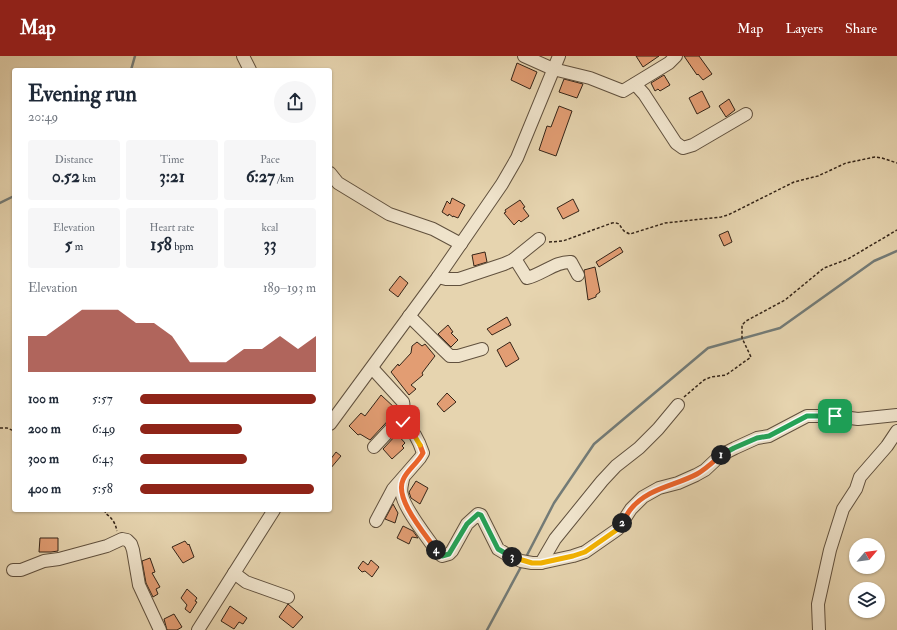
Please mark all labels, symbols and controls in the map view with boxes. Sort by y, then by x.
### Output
text: Map [20,16,56,40]
text: Map [737,20,763,37]
text: Layers [785,20,823,37]
text: Share [845,20,877,37]
text: Evening run [28,80,137,108]
button: share [274,81,316,123]
text: 20:49 [28,109,58,125]
text: Distance [55,153,93,166]
text: Time [160,153,184,166]
text: Pace [260,153,280,166]
text: 0.52 [52,166,80,187]
text: 3:21 [159,166,185,187]
text: 6:27 [246,166,275,187]
text: km [80,172,96,185]
text: /km [275,172,294,185]
text: Elevation [53,221,95,234]
text: Heart rate [150,221,194,234]
text: kcal [262,221,278,234]
text: 5 [65,234,72,255]
text: 158 [150,234,172,255]
text: 33 [263,234,277,255]
text: m [72,240,83,253]
text: bpm [172,240,194,253]
text: Elevation [28,280,78,296]
text: 189–193 m [263,280,316,296]
text: 100 m [28,391,59,407]
text: 5:57 [92,391,113,407]
pin [818,399,852,433]
pin [386,405,420,439]
icon: arrive [824,405,846,427]
icon: check [392,411,414,433]
text: 200 m [28,421,61,437]
text: 6:49 [92,421,115,437]
pin: 1 [711,445,731,465]
text: 1 [719,448,723,461]
text: 300 m [28,451,59,467]
text: 6:43 [92,451,114,467]
text: 400 m [28,481,61,497]
text: 5:58 [92,481,113,497]
pin: 2 [612,513,632,533]
text: 2 [619,516,625,529]
north arrow [849,538,885,574]
map controls [849,538,885,618]
pin: 4 [426,540,446,560]
text: 4 [433,543,439,556]
pin: 3 [502,547,522,567]
text: 3 [510,550,514,563]
button: layers [849,582,885,618]

